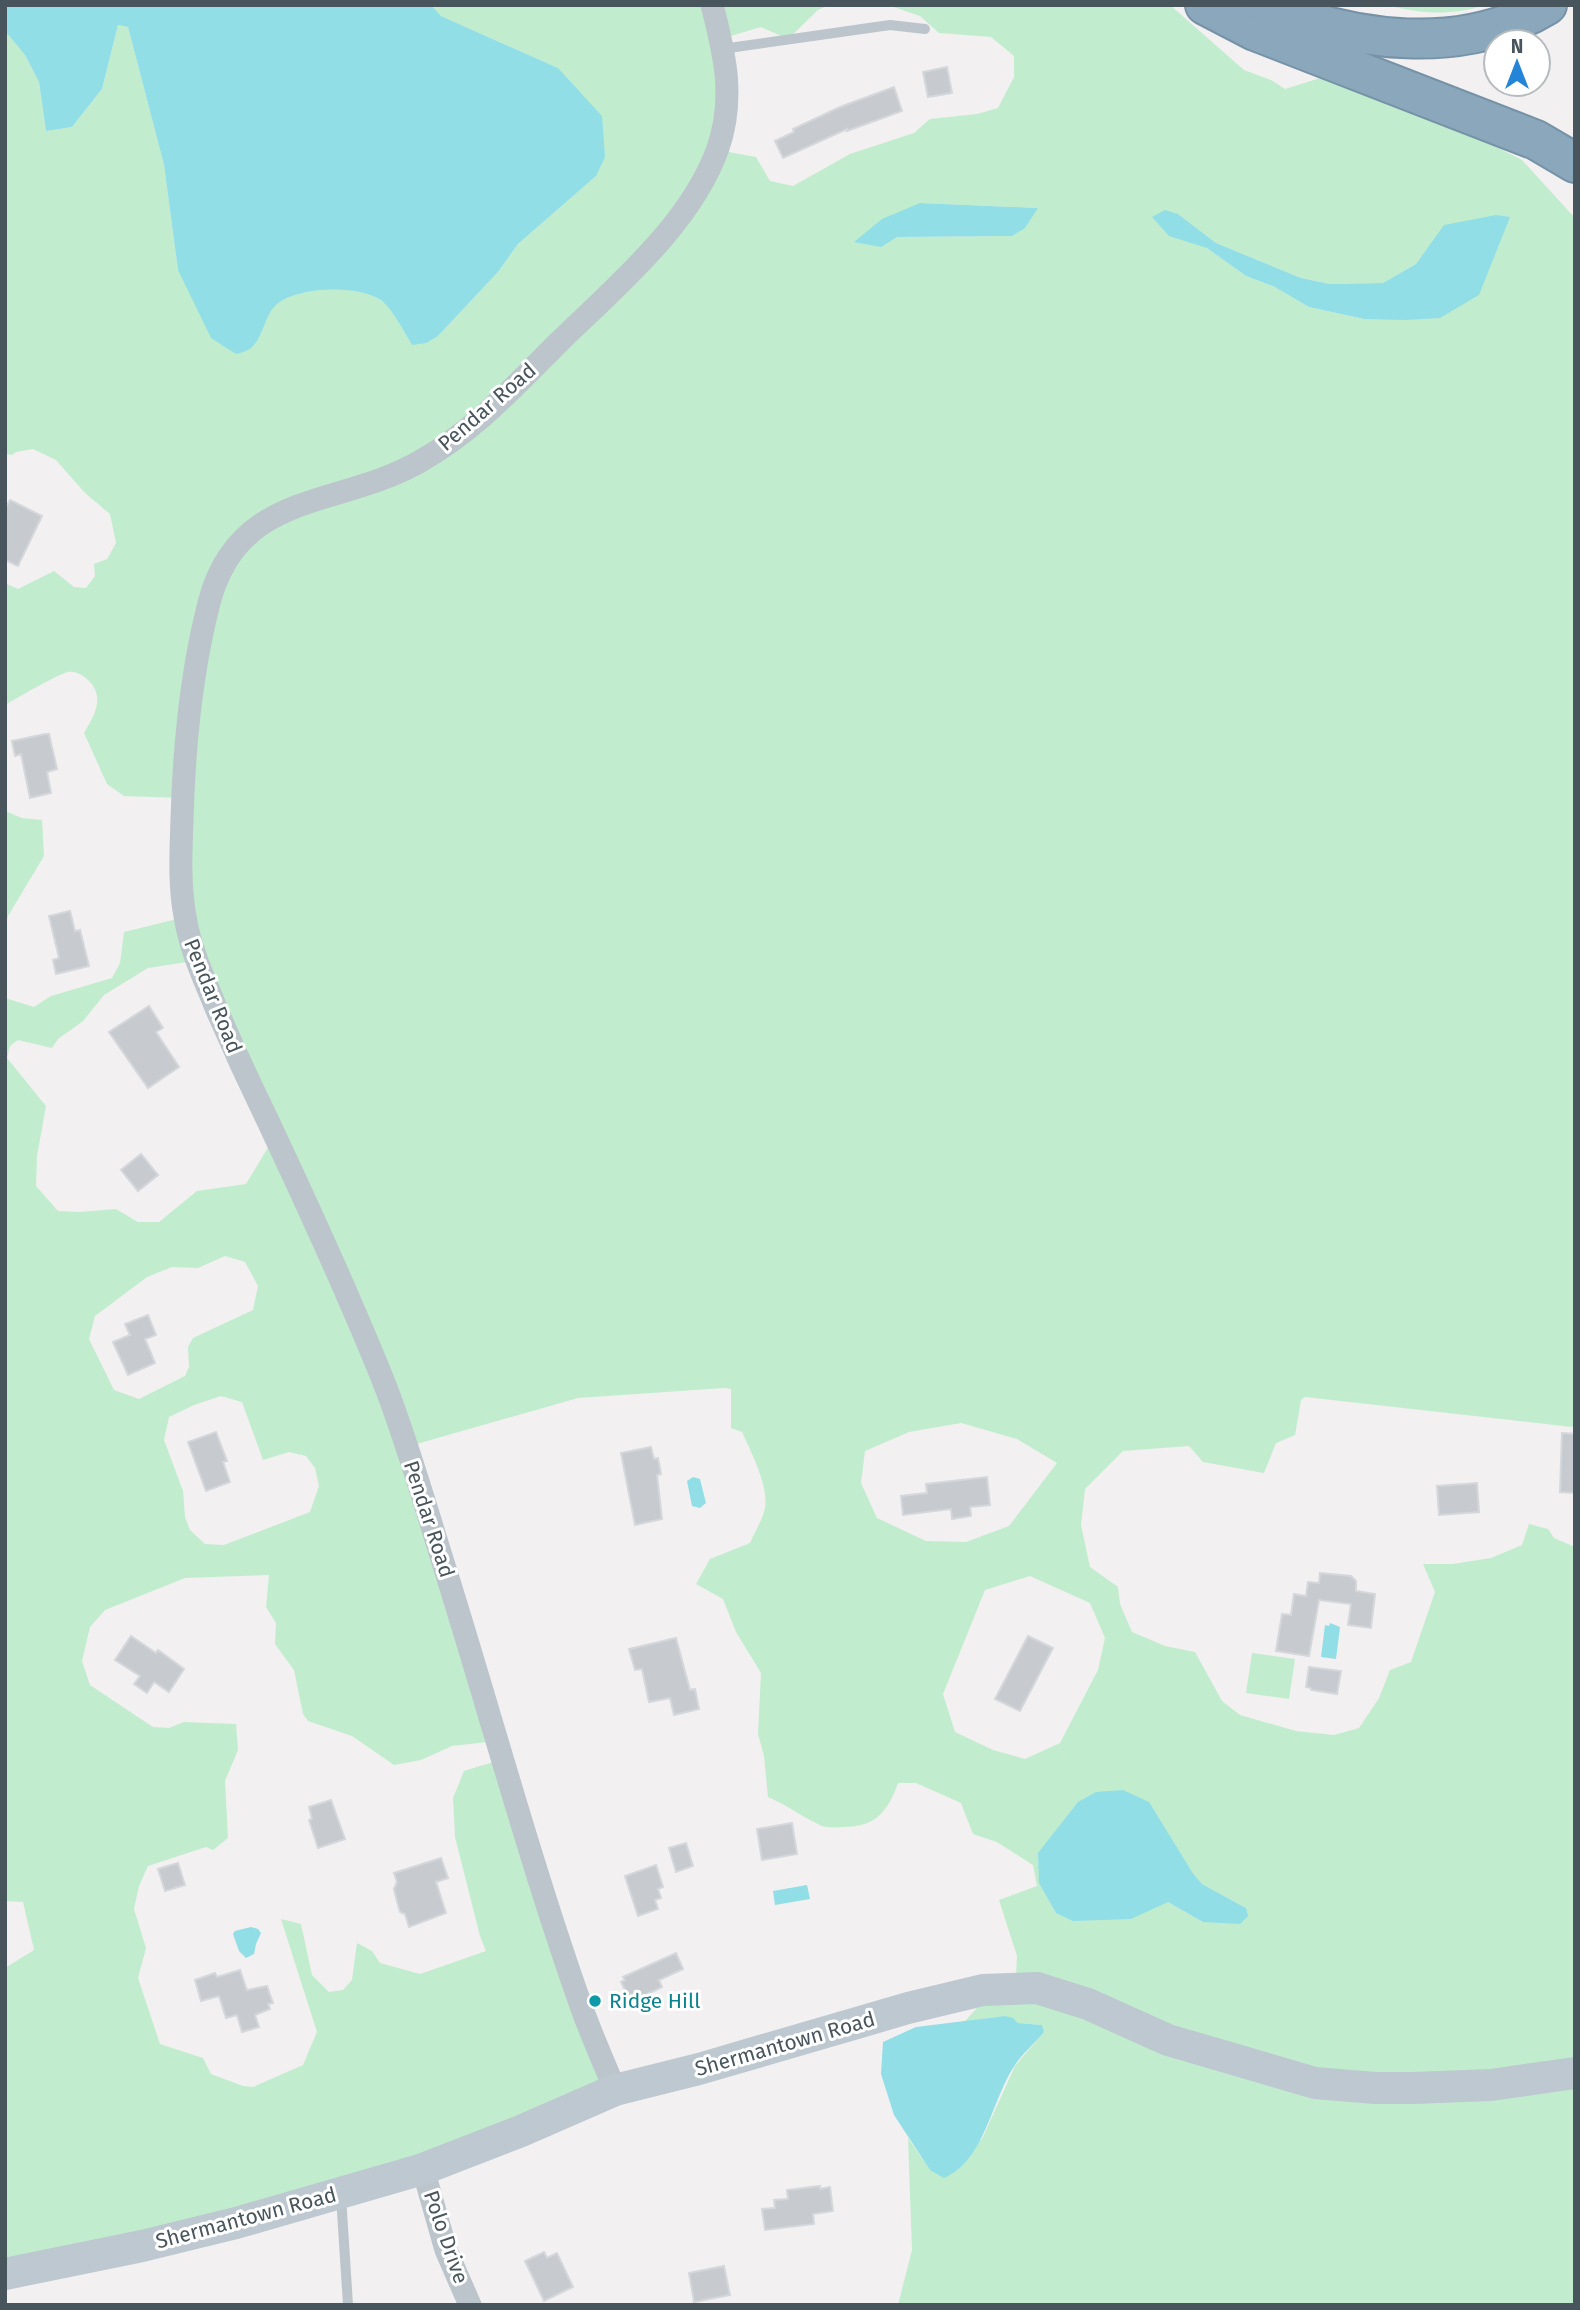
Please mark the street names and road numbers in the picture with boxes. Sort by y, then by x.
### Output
street label: Pendar Road [433,357,541,457]
street label: Pendar Road [178,935,248,1057]
street label: Pendar Road [398,1457,460,1581]
street label: Shermantown Road [692,2006,878,2082]
street label: Shermantown Road [153,2181,339,2255]
street label: Polo Drive [418,2187,474,2287]

